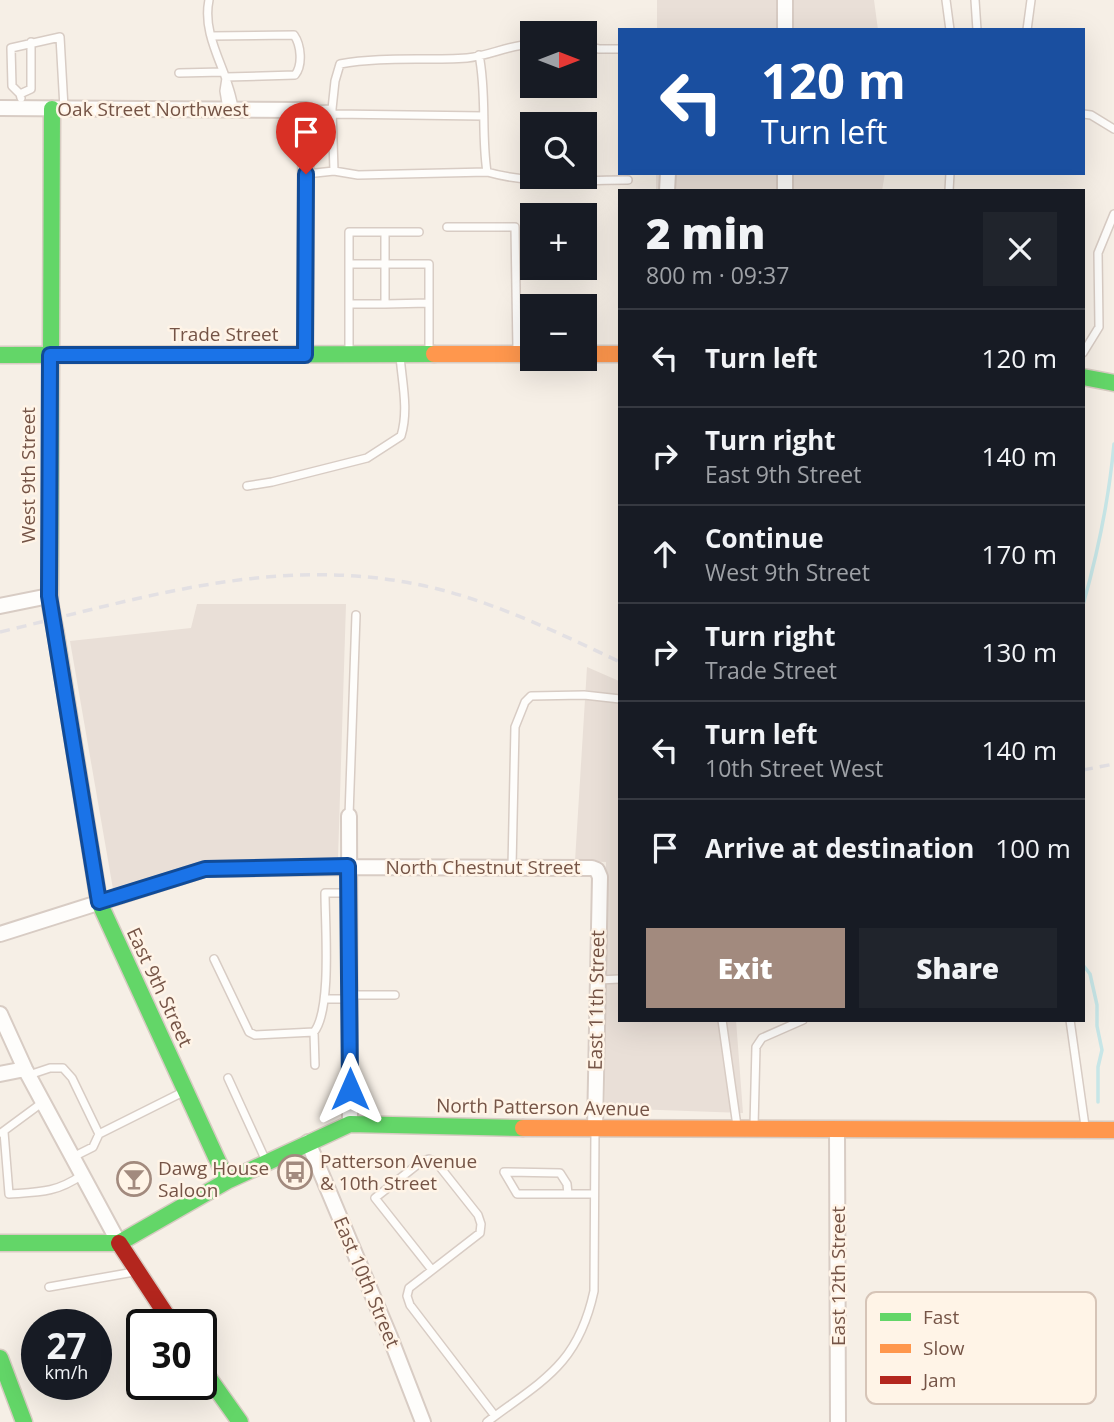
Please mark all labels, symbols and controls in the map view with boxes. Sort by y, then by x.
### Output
north arrow [520,21,597,98]
map controls [520,21,597,371]
text: 120 m [761,47,906,113]
icon: left [646,56,737,147]
street label: Oak Street Northwest [57,96,249,122]
pin [276,102,336,174]
text: Turn left [761,110,887,153]
button: search [520,112,597,189]
icon: arrive [287,113,325,151]
button: + [520,203,597,280]
text: 2 min [646,204,765,261]
button: close [983,212,1057,286]
text: 800 m · 09:37 [646,259,789,291]
button: − [520,294,597,371]
street label: Trade Street [169,321,279,347]
icon: left [646,339,684,377]
text: Turn left [705,340,817,376]
text: 120 m [982,340,1057,376]
street label: West 9th Street [15,407,41,543]
text: Turn right [705,422,836,458]
icon: right [646,437,684,475]
text: 140 m [982,438,1057,474]
text: East 9th Street [705,458,861,490]
text: Continue [705,520,824,556]
icon: ahead [646,535,684,573]
text: 170 m [982,536,1057,572]
text: West 9th Street [705,556,870,588]
text: Turn right [705,618,836,654]
icon: right [646,633,684,671]
text: 130 m [982,634,1057,670]
text: Trade Street [705,654,837,686]
text: Turn left [705,716,817,752]
icon: left [646,731,684,769]
text: 140 m [982,732,1057,768]
text: 10th Street West [705,752,883,784]
icon: arrive [646,829,684,867]
text: Arrive at destination [705,830,974,866]
text: 100 m [995,830,1071,866]
street label: North Chestnut Street [385,854,581,880]
street label: East 9th Street [121,923,199,1051]
button: Exit [646,928,845,1008]
button: Share [859,928,1057,1008]
street label: East 11th Street [582,930,610,1070]
position arrow [313,1052,387,1126]
street label: North Patterson Avenue [436,1092,650,1122]
place label: Patterson Avenue & 10th Street [320,1148,477,1196]
bus stop icon: Patterson Avenue & 10th Street [276,1153,314,1191]
place label: Dawg House Saloon [158,1155,269,1203]
bar icon: Dawg House Saloon [115,1160,153,1198]
street label: East 12th Street [825,1206,851,1346]
street label: East 10th Street [328,1212,406,1352]
legend [866,1292,1096,1404]
text: Fast [923,1304,959,1330]
speed limit sign: 30 [126,1309,217,1400]
text: 27 [46,1322,87,1369]
text: Slow [923,1335,965,1361]
text: km/h [45,1360,88,1384]
text: Jam [921,1367,956,1393]

